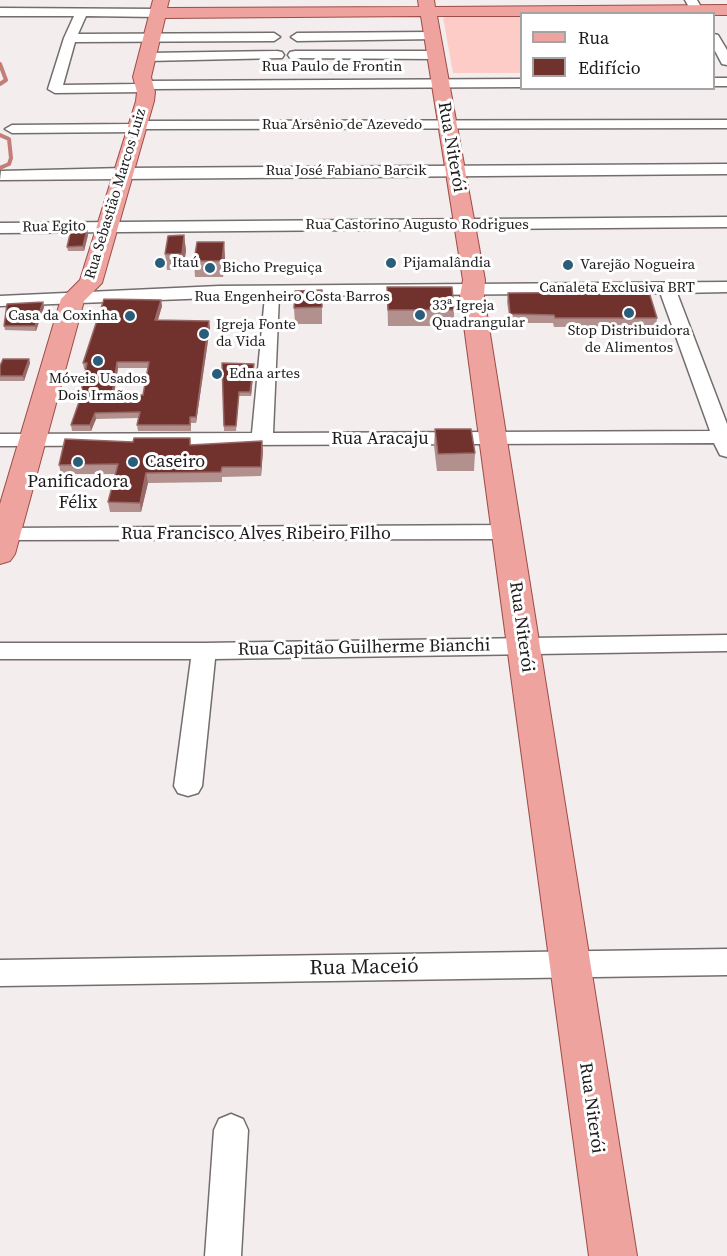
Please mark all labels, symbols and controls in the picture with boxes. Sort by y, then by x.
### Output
legend [520,12,715,90]
text: Rua [578,25,609,50]
text: Edifício [578,55,641,80]
street label: Rua Paulo de Frontin [262,58,402,76]
street label: Rua Niterói [432,100,470,194]
street label: Rua Sebastião Marcos Luiz [81,107,151,281]
street label: Rua Arsênio de Azevedo [262,116,422,134]
street label: Rua José Fabiano Barcik [265,162,427,180]
street label: Rua Castorino Augusto Rodrigues [305,216,529,234]
street label: Rua Egito [22,217,86,237]
place label: Itaú [172,254,199,272]
place label: Pijamalândia [403,254,491,272]
marker: Itaú [153,256,167,270]
marker: Pijamalândia [384,256,398,270]
place label: Varejão Nogueira [580,256,695,274]
marker: Varejão Nogueira [561,258,575,272]
place label: Bicho Preguiça [222,259,322,277]
marker: Bicho Preguiça [203,261,217,275]
street label: Canaleta Exclusiva BRT [539,279,695,297]
street label: Rua Engenheiro Costa Barros [194,288,390,306]
place label: 33ª Igreja Quadrangular [432,297,525,332]
marker: Stop Distribuidora de Alimentos [622,306,636,320]
place label: Casa da Coxinha [8,307,118,325]
marker: 33ª Igreja Quadrangular [413,308,427,322]
marker: Casa da Coxinha [123,309,137,323]
place label: Igreja Fonte da Vida [216,316,296,351]
place label: Stop Distribuidora de Alimentos [568,322,690,357]
marker: Igreja Fonte da Vida [197,327,211,341]
marker: Móveis Usados Dois Irmãos [91,354,105,368]
place label: Edna artes [229,365,300,383]
marker: Edna artes [210,367,224,381]
place label: Móveis Usados Dois Irmãos [49,370,147,405]
street label: Rua Aracaju [331,428,429,450]
place label: Caseiro [145,451,205,473]
marker: Panificadora Félix [71,455,85,469]
marker: Caseiro [126,455,140,469]
place label: Panificadora Félix [27,471,129,514]
street label: Rua Francisco Alves Ribeiro Filho [121,523,391,545]
street label: Rua Niterói [504,580,538,674]
street label: Rua Capitão Guilherme Bianchi [238,635,490,661]
street label: Rua Maceió [309,954,419,982]
street label: Rua Niterói [574,1061,608,1155]

